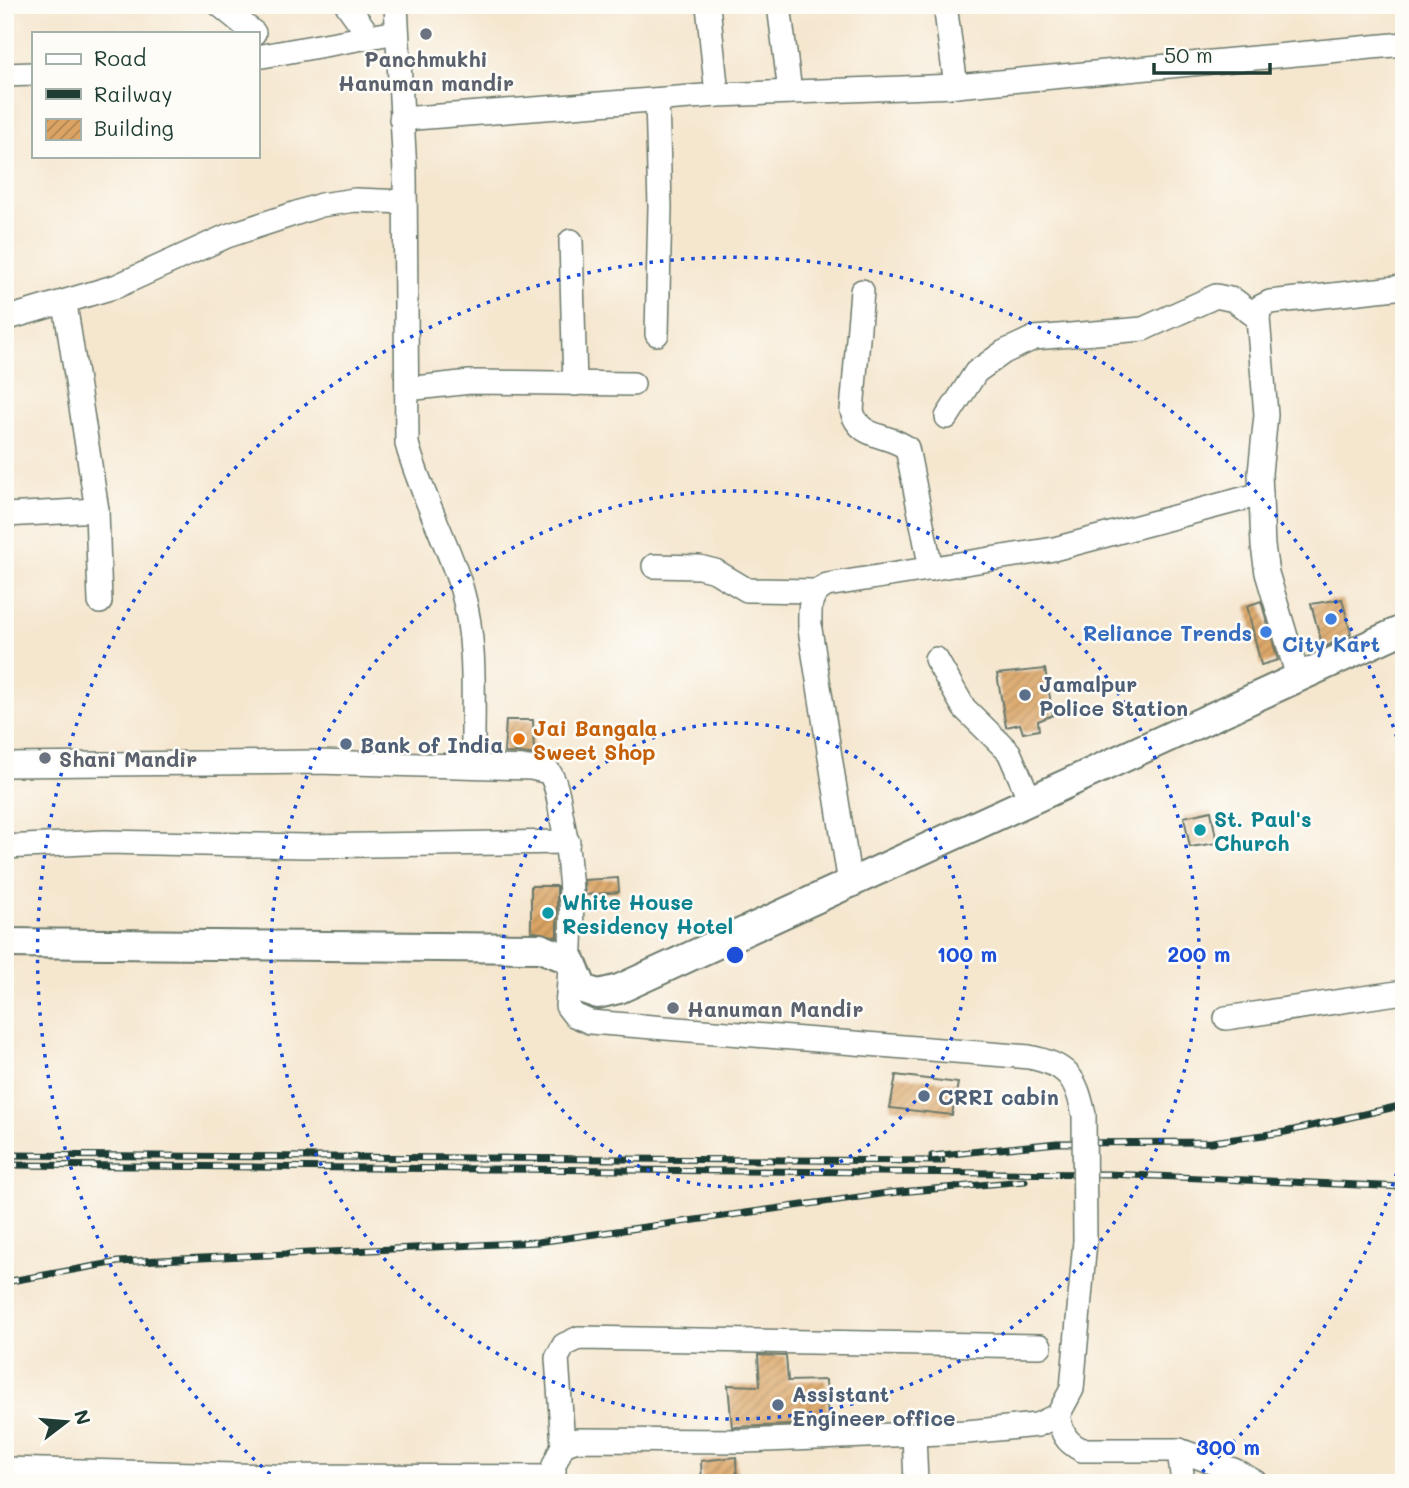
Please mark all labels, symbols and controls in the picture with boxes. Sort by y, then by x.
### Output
marker: Panchmukhi Hanuman mandir [418,26,434,42]
legend [32,32,259,158]
scale bar [1154,32,1269,76]
text: 50 m [1164,41,1213,68]
text: Road [94,44,146,71]
place label: Panchmukhi Hanuman mandir [338,45,514,96]
text: Railway [94,80,173,107]
text: Building [94,114,174,141]
marker: City Kart [1323,611,1339,627]
place label: Reliance Trends [1083,619,1252,646]
marker: Reliance Trends [1258,624,1274,640]
place label: City Kart [1282,630,1380,658]
place label: Jamalpur Police Station [1039,670,1188,721]
marker: Jamalpur Police Station [1017,687,1033,703]
place label: Jai Bangala Sweet Shop [533,714,658,765]
place label: Bank of India [360,731,503,758]
marker: Jai Bangala Sweet Shop [511,731,527,747]
marker: Bank of India [338,736,354,752]
place label: Shani Mandir [59,745,197,772]
marker: Shani Mandir [37,750,53,766]
place label: St. Paul's Church [1214,805,1312,856]
marker: St. Paul's Church [1192,822,1208,838]
place label: White House Residency Hotel [562,888,733,940]
marker: White House Residency Hotel [540,905,556,921]
text: 100 m [937,940,997,967]
text: 200 m [1168,940,1230,967]
centre of rings [723,943,747,967]
place label: Hanuman Mandir [687,995,863,1022]
marker: Hanuman Mandir [665,1000,681,1016]
place label: CRRI cabin [938,1083,1059,1110]
marker: CRRI cabin [916,1088,932,1104]
place label: Assistant Engineer office [792,1380,956,1431]
north arrow [32,1386,102,1456]
marker: Assistant Engineer office [770,1397,786,1413]
text: N [69,1407,97,1428]
text: 300 m [1196,1433,1260,1460]

